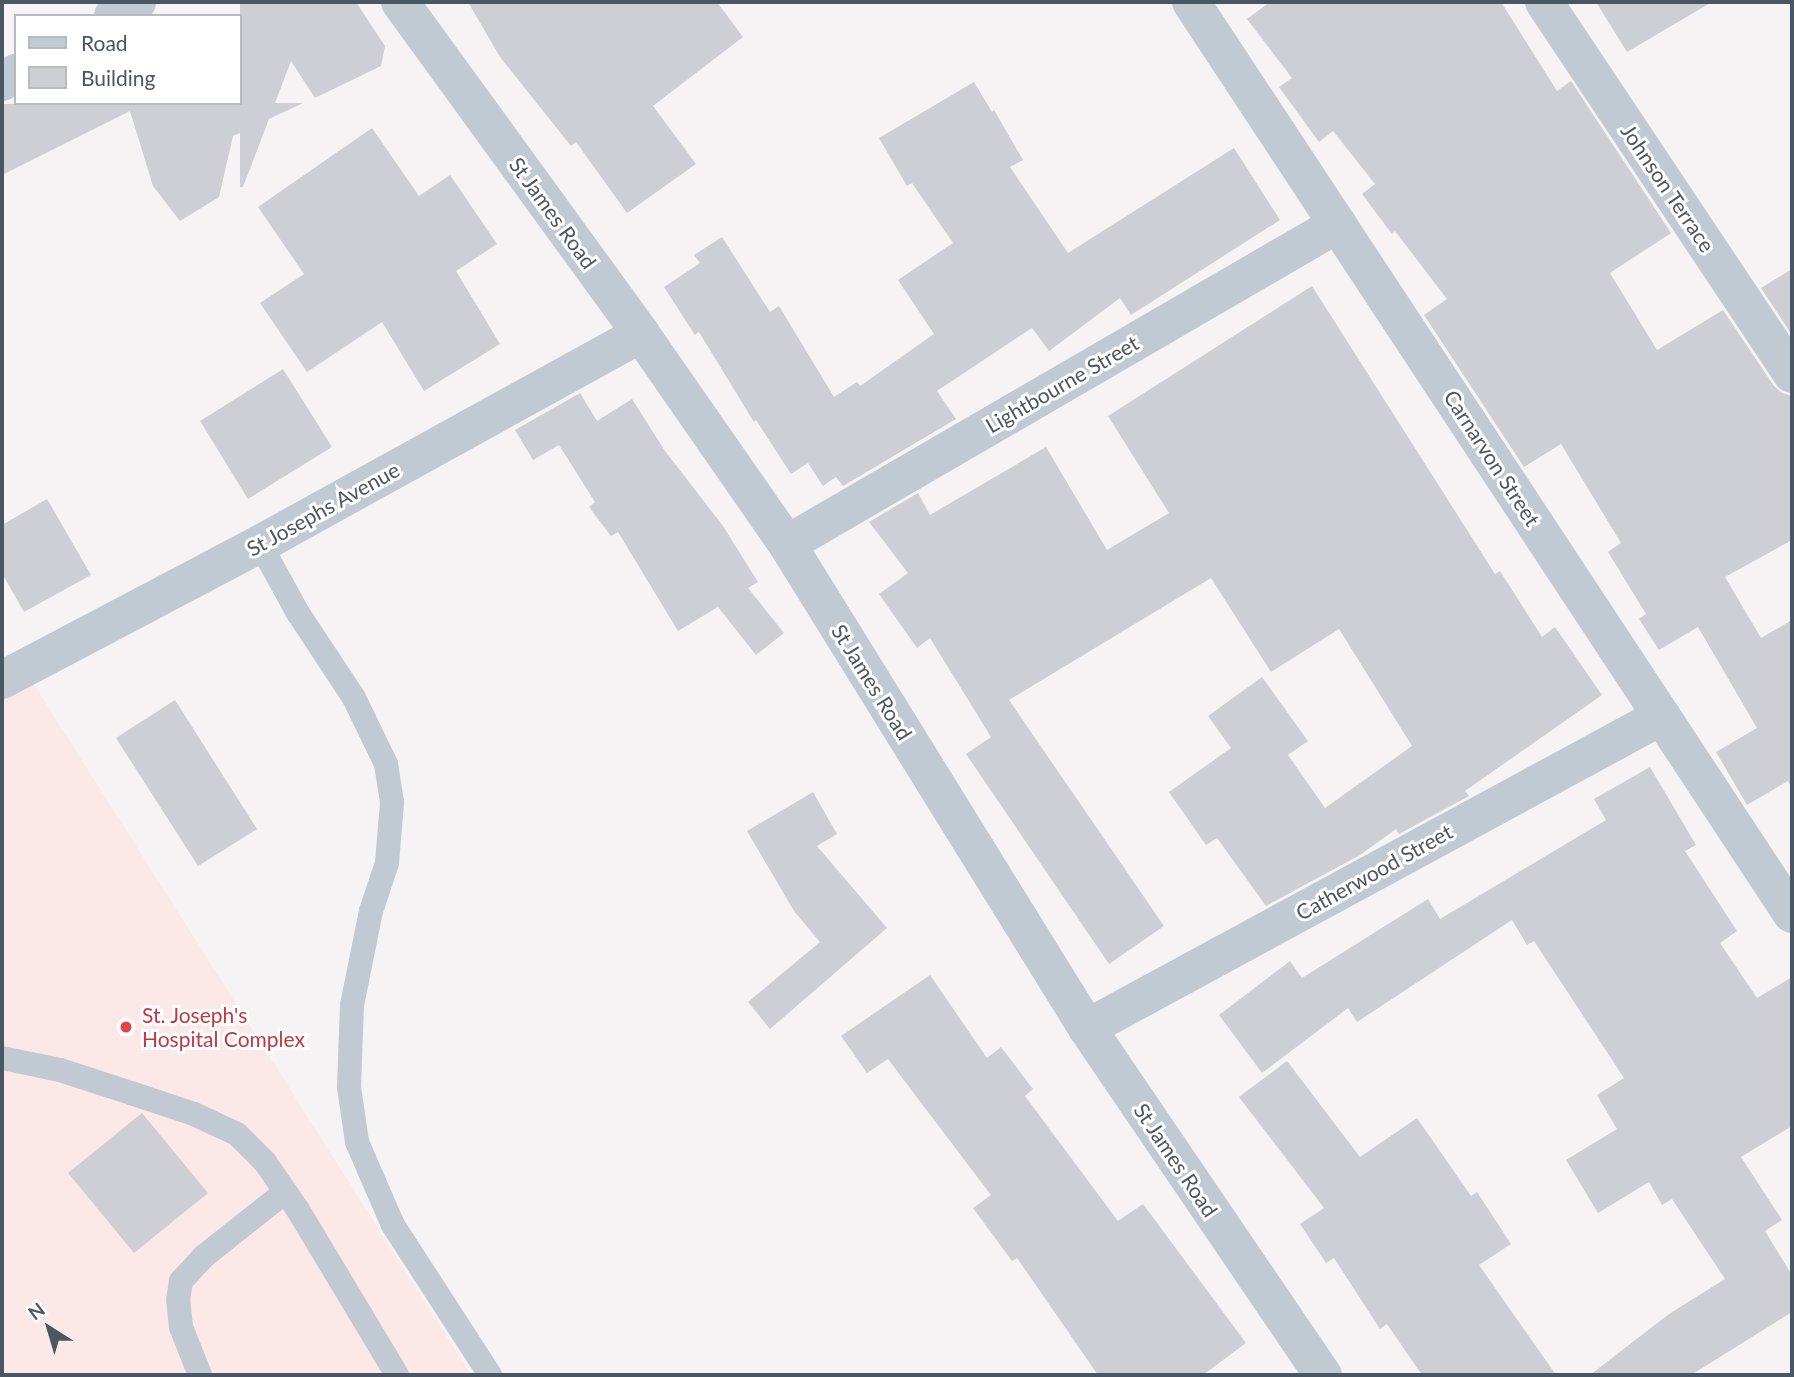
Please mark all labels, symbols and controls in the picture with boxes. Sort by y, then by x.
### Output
legend [14,14,242,105]
text: Road [81,30,128,55]
text: Building [81,65,156,90]
street label: Johnson Terrace [1616,119,1720,257]
street label: St James Road [504,152,602,274]
street label: Lightbourne Street [981,330,1143,438]
street label: Carnarvon Street [1439,385,1545,531]
street label: St Josephs Avenue [242,456,404,562]
street label: St James Road [826,619,918,745]
street label: Catherwood Street [1291,819,1457,925]
place label: St. Joseph's Hospital Complex [142,1002,305,1052]
marker: St. Joseph's Hospital Complex [116,1017,136,1037]
street label: St James Road [1129,1098,1223,1222]
north arrow [14,1293,84,1363]
text: N [23,1297,49,1324]

